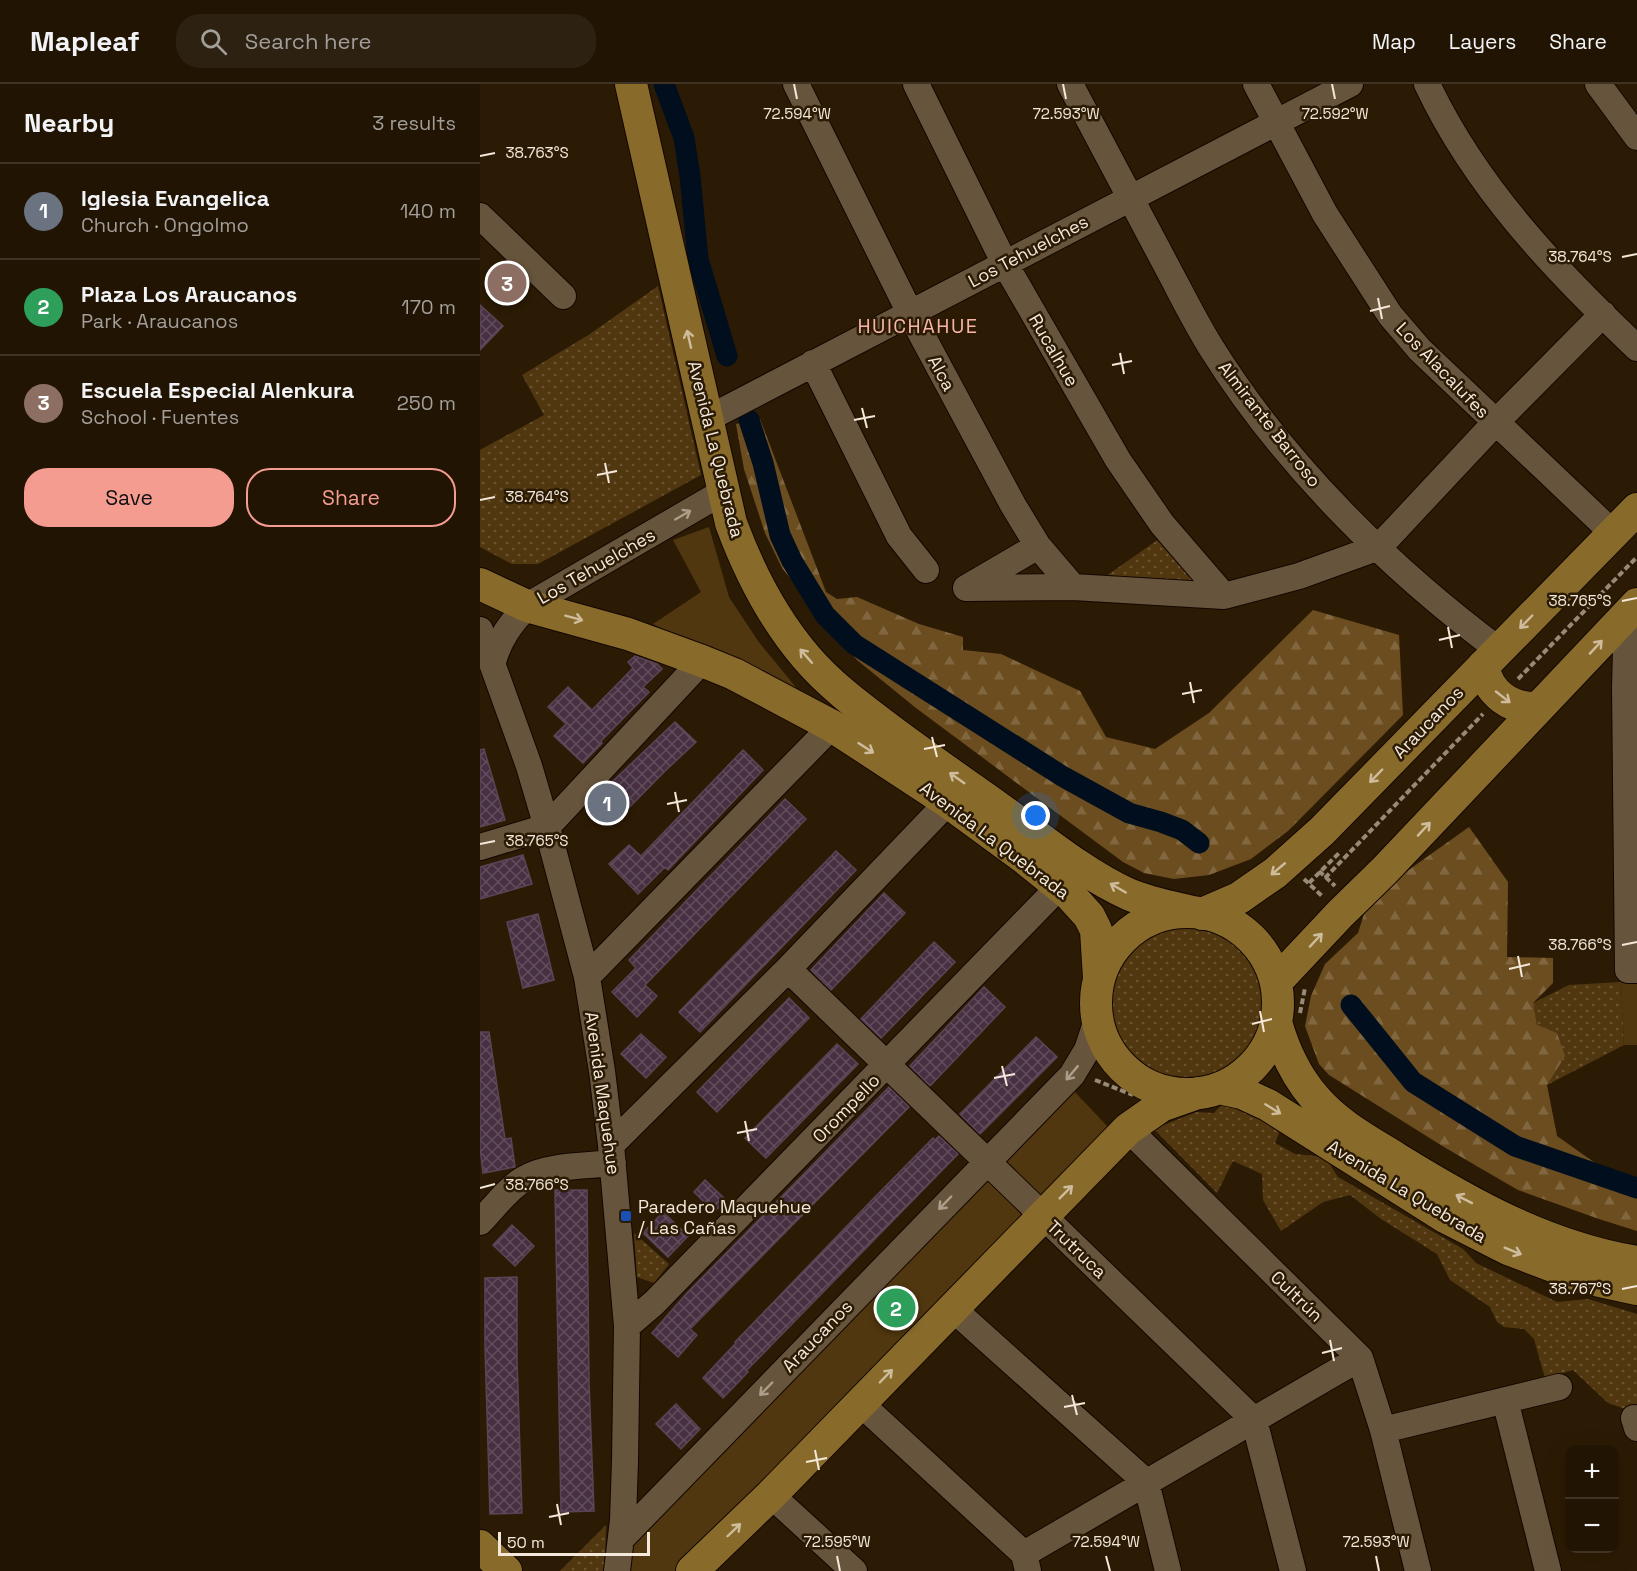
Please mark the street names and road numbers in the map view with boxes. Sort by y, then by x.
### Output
street label: Los Tehuelches [964,210,1092,292]
street label: Rucalhue [1024,309,1084,391]
street label: Los Alacalufes [1391,317,1495,423]
street label: Alca [923,351,961,395]
street label: Almirante Barroso [1214,356,1326,492]
street label: Avenida La Quebrada [683,358,749,540]
street label: Los Tehuelches [533,523,659,609]
street label: Araucanos [1388,681,1468,763]
street label: Avenida La Quebrada [916,776,1074,904]
street label: Avenida Maquehue [580,1010,626,1176]
street label: Orompello [807,1069,885,1147]
street label: Avenida La Quebrada [1323,1134,1491,1248]
street label: Trutruca [1042,1215,1112,1283]
street label: Cultrún [1266,1265,1328,1327]
street label: Araucanos [777,1295,857,1377]

